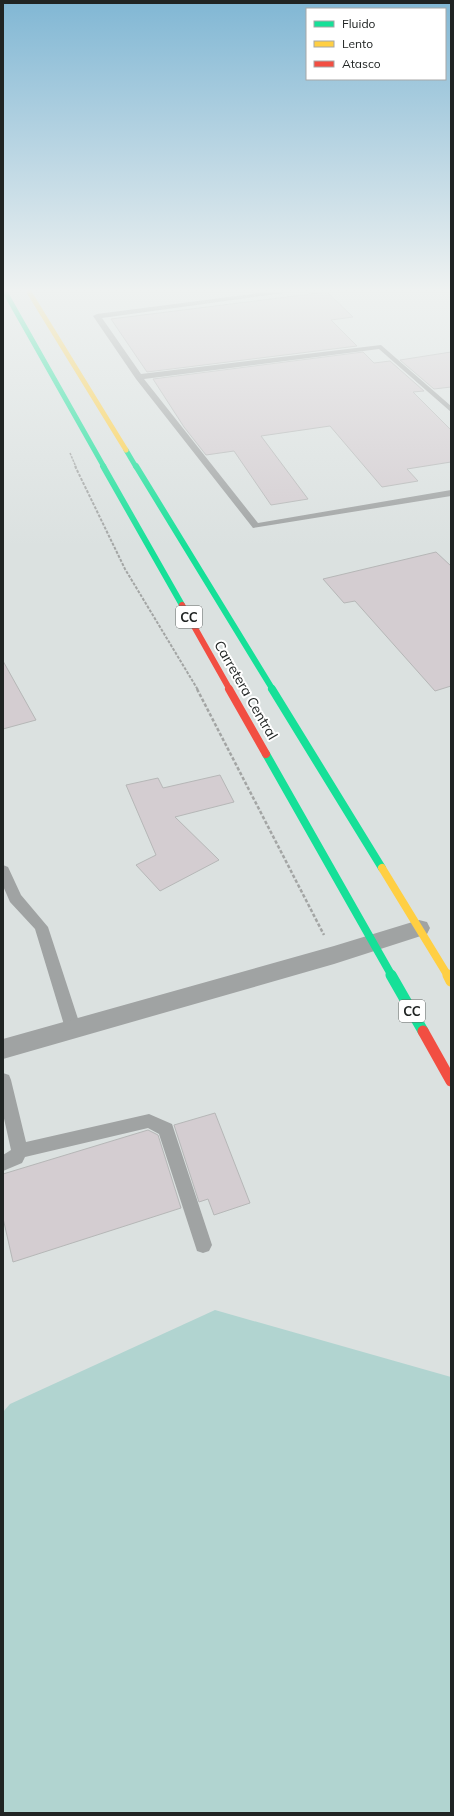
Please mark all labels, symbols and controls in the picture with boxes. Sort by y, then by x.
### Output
legend [306,8,446,80]
text: Fluido [342,16,376,31]
text: Lento [342,36,373,51]
text: Atasco [342,56,381,71]
road number: CC [176,606,202,628]
street label: Carretera Central [210,637,282,743]
road number: CC [399,1000,425,1022]

